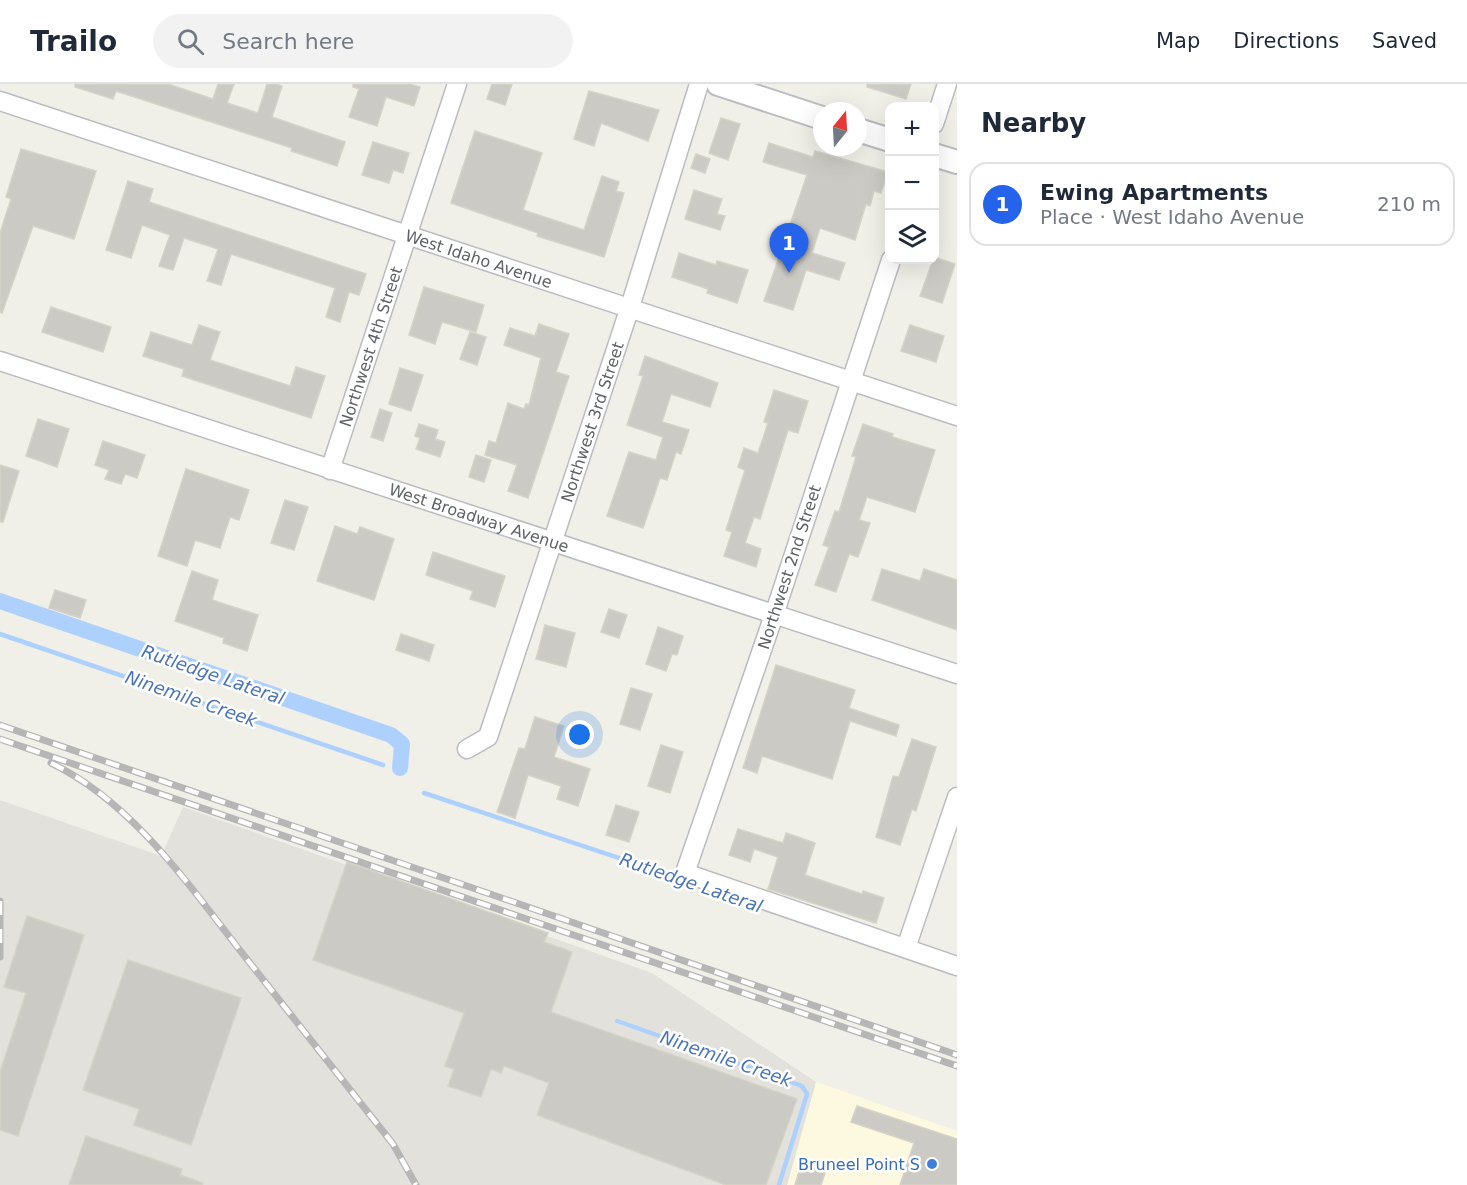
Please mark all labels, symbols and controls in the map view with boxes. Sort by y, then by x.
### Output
search box [153,14,573,68]
text: Trailo [30,25,117,58]
icon: search [174,25,207,58]
text: Search here [222,29,354,54]
text: Map [1156,29,1200,53]
text: Directions [1233,29,1339,53]
text: Saved [1372,29,1437,53]
north arrow [813,102,867,156]
map controls [885,102,939,264]
button: + [885,102,939,156]
text: Nearby [981,108,1086,138]
button: − [885,156,939,210]
text: Ewing Apartments [1040,180,1268,205]
text: 1 [996,192,1009,216]
text: 210 m [1377,192,1441,216]
text: Place · West Idaho Avenue [1040,205,1304,229]
button: layers [885,210,939,264]
pin: 1 [770,224,808,273]
street label: West Idaho Avenue [403,226,555,292]
street label: Northwest 4th Street [336,264,406,429]
street label: Northwest 3rd Street [557,339,628,505]
street label: West Broadway Avenue [386,480,571,556]
street label: Northwest 2nd Street [754,483,825,652]
water label: Rutledge Lateral [139,640,287,709]
water label: Ninemile Creek [123,666,261,731]
your location [565,720,594,749]
water label: Rutledge Lateral [617,848,765,917]
water label: Ninemile Creek [658,1026,796,1091]
place label: Bruneel Point S [798,1155,920,1174]
marker: Bruneel Point S [925,1157,939,1171]

